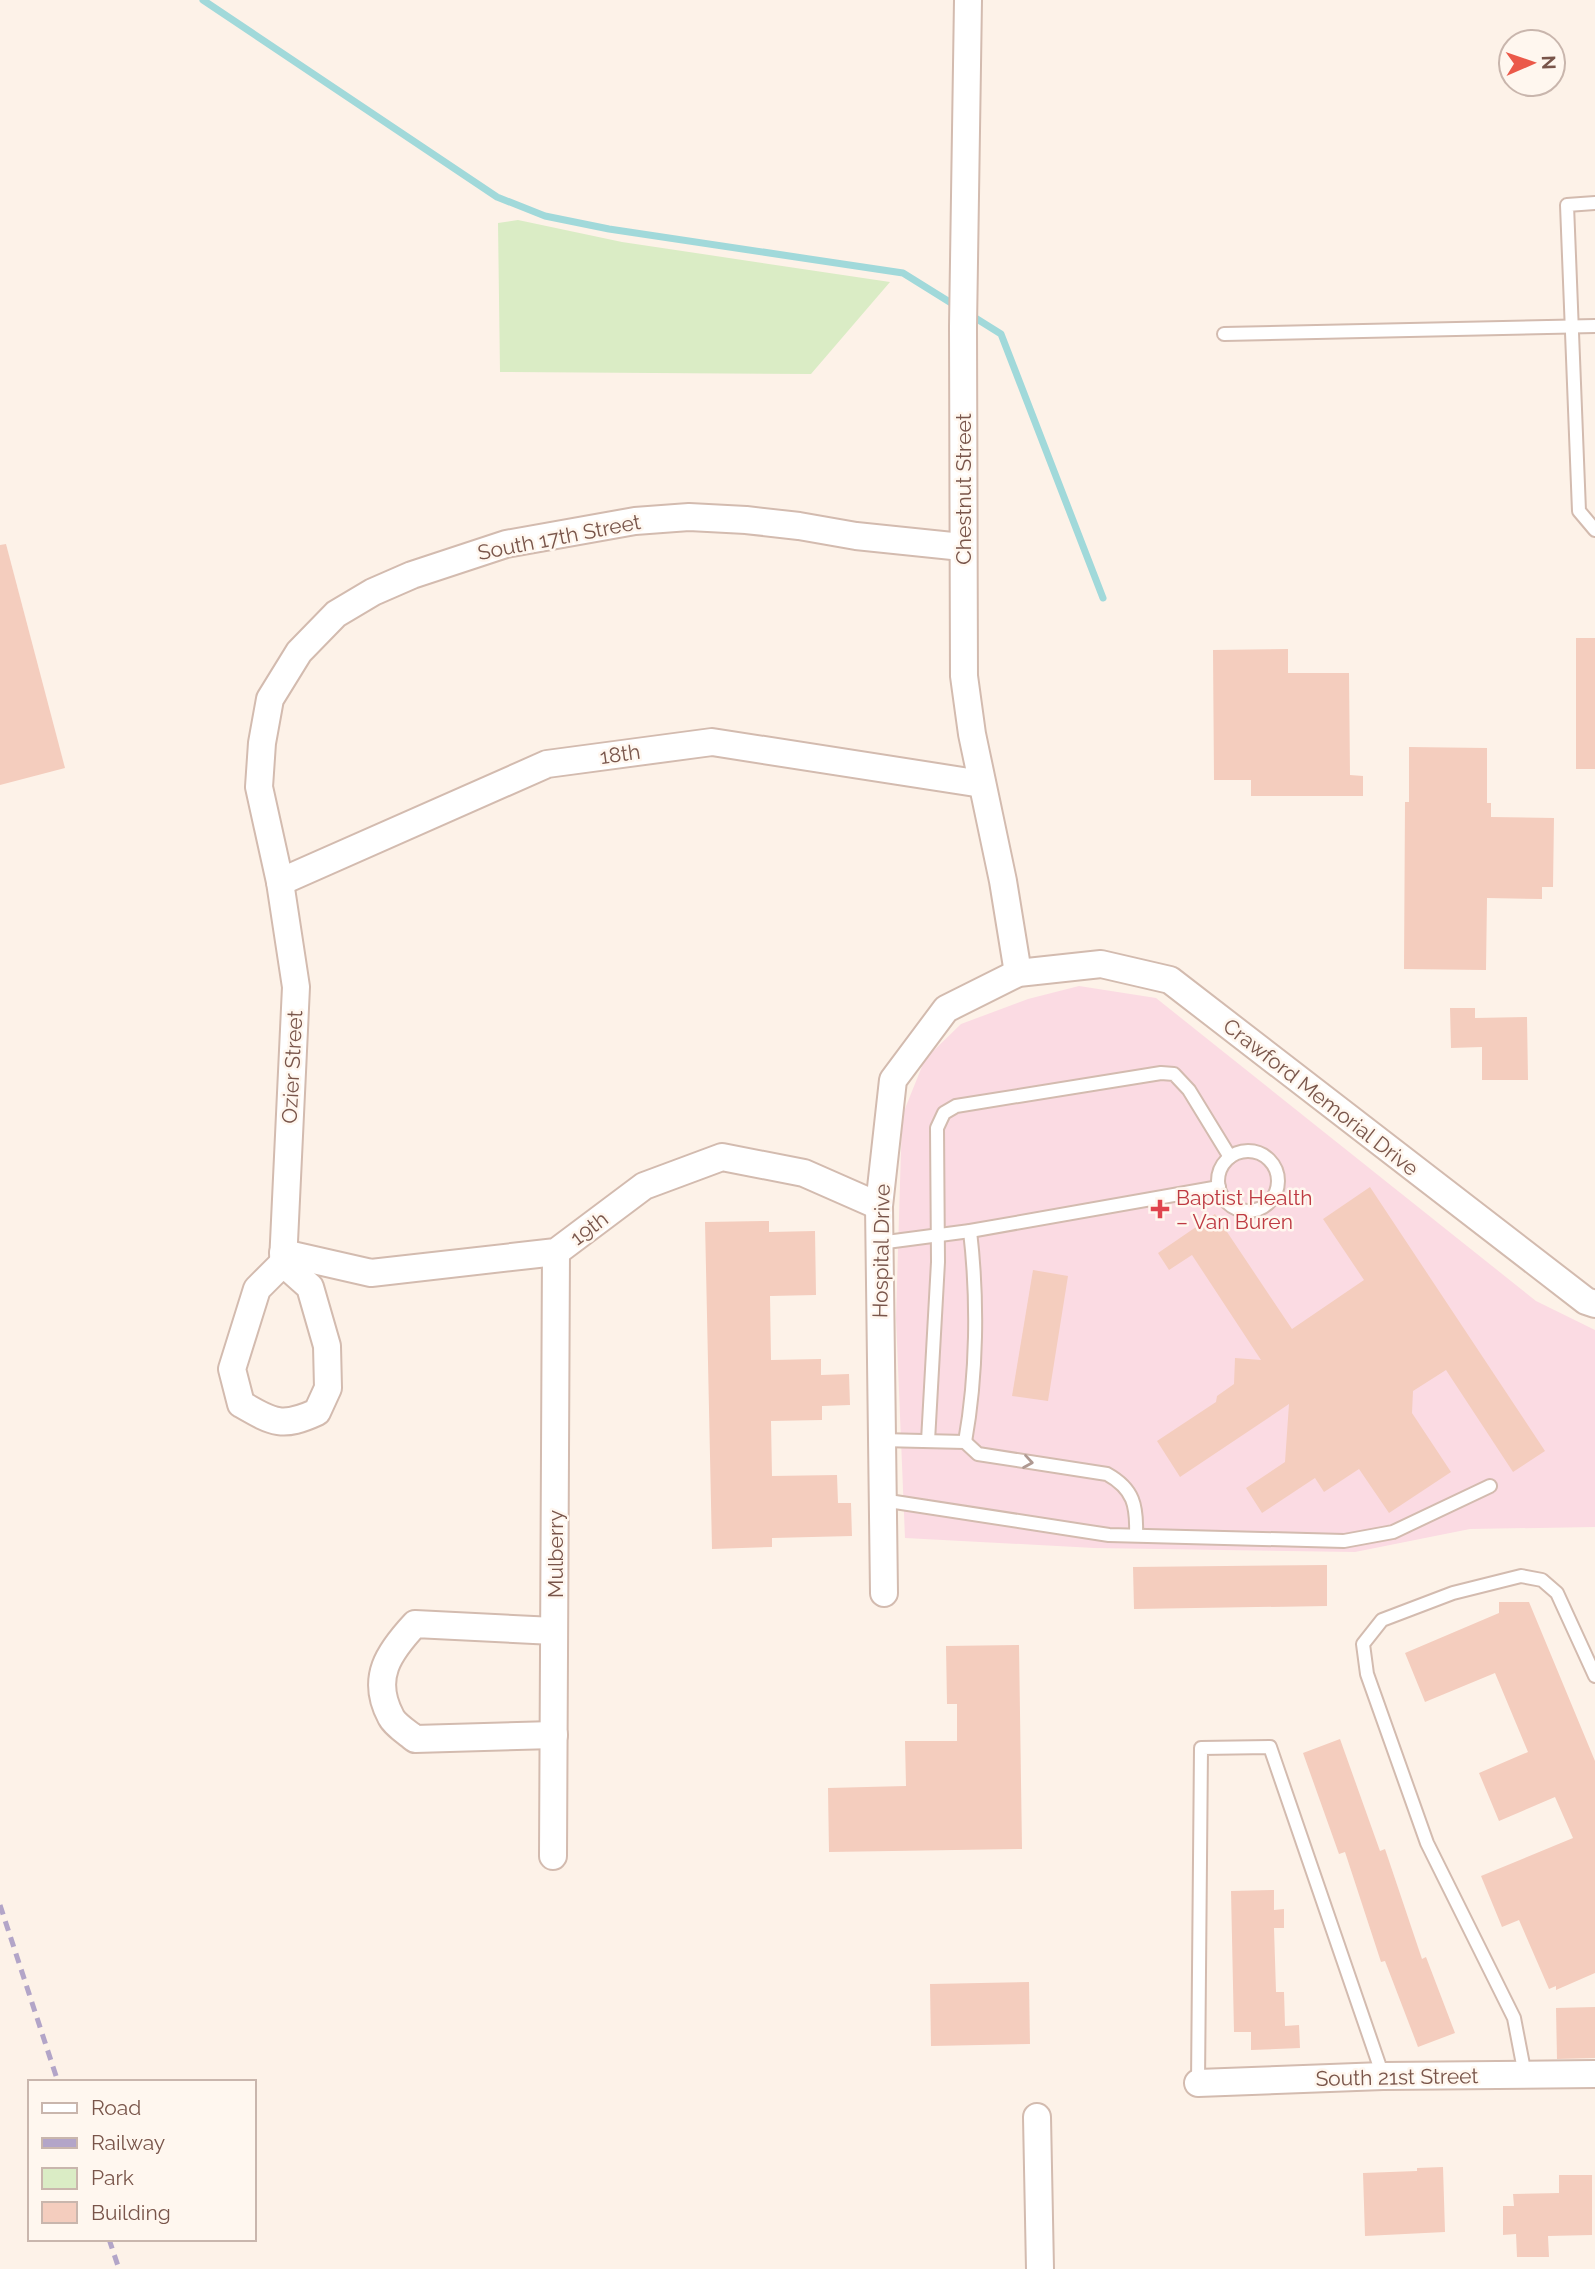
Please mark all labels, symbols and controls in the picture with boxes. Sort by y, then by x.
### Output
north arrow [1497,28,1567,98]
text: N [1538,55,1560,70]
street label: Chestnut Street [951,413,976,565]
street label: South 17th Street [475,509,643,565]
street label: 18th [598,739,642,769]
street label: Ozier Street [277,1010,307,1124]
street label: Crawford Memorial Drive [1218,1013,1424,1181]
street label: Hospital Drive [867,1184,895,1318]
place label: Baptist Health – Van Buren [1176,1185,1312,1234]
marker: Baptist Health – Van Buren [1150,1199,1170,1219]
street label: 19th [565,1206,613,1250]
one-way arrow [1022,1454,1034,1469]
street label: Mulberry [543,1510,568,1598]
street label: South 21st Street [1315,2063,1479,2091]
legend [28,2080,256,2241]
text: Road [91,2095,141,2120]
text: Railway [91,2130,165,2155]
text: Park [91,2165,134,2190]
text: Building [91,2200,171,2225]

